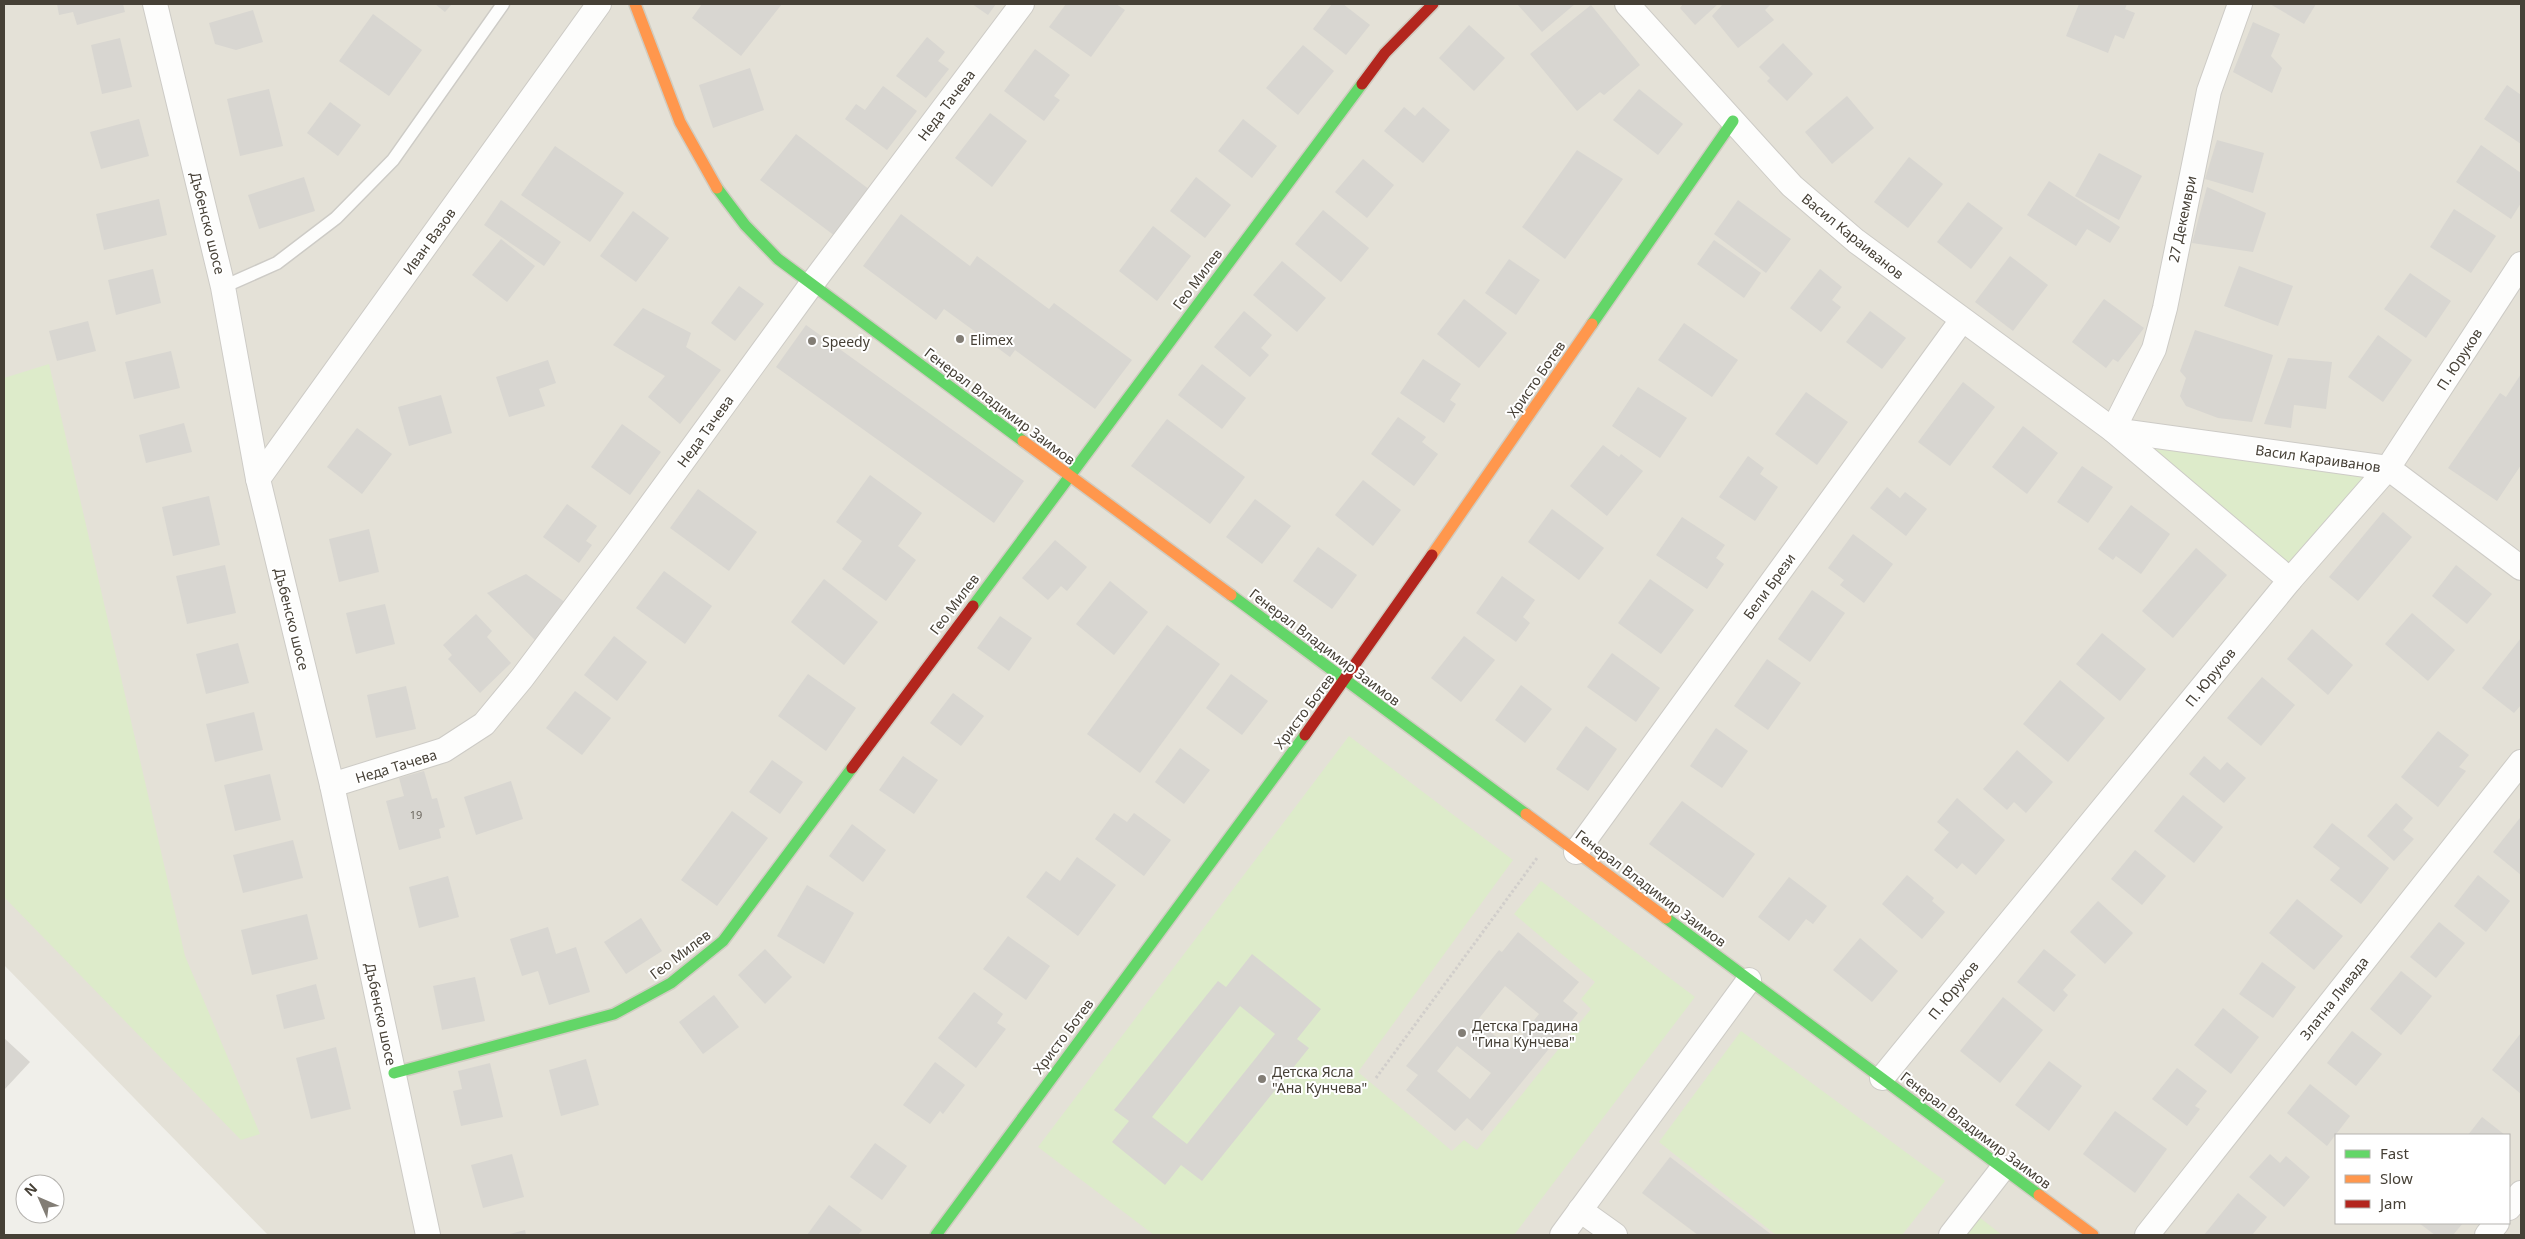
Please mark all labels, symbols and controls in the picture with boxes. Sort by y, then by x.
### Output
street label: Неда Тачева [913,66,979,144]
street label: Дъбенско шосе [186,170,230,276]
street label: 27 Декември [2164,174,2200,264]
street label: Васил Караиванов [1798,189,1908,283]
street label: Иван Вазов [398,204,460,278]
street label: Гео Милев [1168,245,1226,313]
street label: П. Юруков [2432,324,2486,394]
place label: Elimex [970,330,1014,349]
place label: Speedy [822,332,871,351]
marker: Elimex [954,333,966,345]
marker: Speedy [806,335,818,347]
street label: Христо Ботев [1503,337,1569,421]
street label: Генерал Владимир Заимов [921,343,1079,469]
street label: Неда Тачева [672,391,738,471]
street label: Васил Караиванов [2254,440,2382,476]
street label: Бели Брези [1739,549,1799,623]
street label: Дъбенско шосе [270,566,314,672]
street label: Гео Милев [925,570,983,638]
street label: Генерал Владимир Заимов [1246,584,1404,710]
street label: П. Юруков [2181,644,2240,710]
street label: Христо Ботев [1270,669,1339,752]
street label: Неда Тачева [353,745,439,787]
house number: 19 [410,807,422,822]
street label: Генерал Владимир Заимов [1572,825,1730,951]
street label: Гео Милев [646,925,714,983]
street label: Златна Ливада [2295,952,2373,1044]
street label: П. Юруков [1924,957,1983,1023]
street label: Дъбенско шосе [361,961,401,1067]
street label: Христо Ботев [1029,994,1098,1077]
place label: Детска Градина "Гина Кунчева" [1472,1016,1578,1051]
marker: Детска Градина "Гина Кунчева" [1456,1027,1468,1039]
place label: Детска Ясла "Ана Кунчева" [1272,1062,1367,1097]
street label: Генерал Владимир Заимов [1897,1067,2055,1193]
marker: Детска Ясла "Ана Кунчева" [1256,1073,1268,1085]
legend [2335,1134,2510,1224]
text: Fast [2380,1143,2409,1163]
text: Slow [2380,1168,2413,1188]
north arrow [15,1174,65,1224]
text: N [20,1179,41,1200]
text: Jam [2378,1193,2407,1213]

